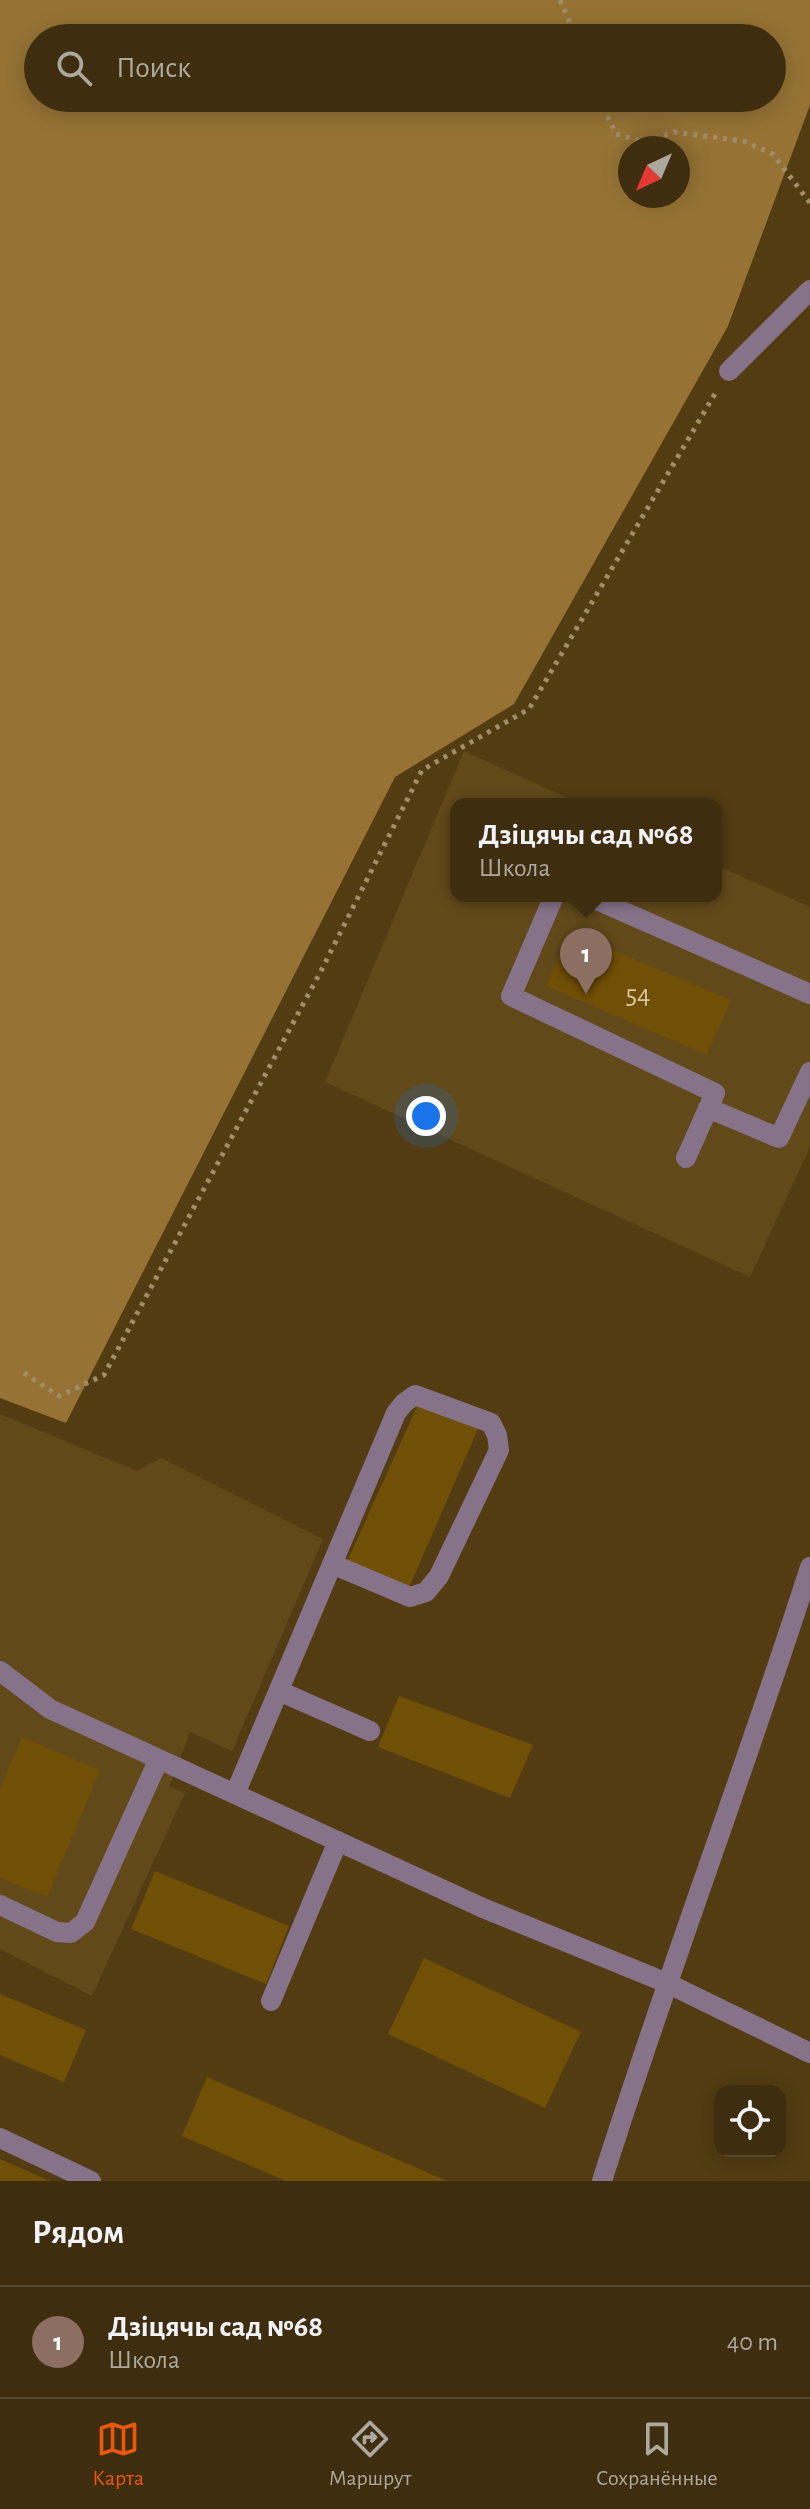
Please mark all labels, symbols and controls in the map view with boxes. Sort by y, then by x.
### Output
search box [24,24,786,112]
icon: search [52,46,96,90]
text: Поиск [116,53,191,83]
north arrow [618,136,690,208]
popup [450,798,722,902]
text: Дзіцячы сад №68 [478,820,694,850]
text: Школа [478,855,550,881]
pin: 1 [560,928,612,994]
house number: 54 [625,981,651,1009]
your location [406,1096,446,1136]
map controls [714,2085,786,2157]
button: locate [714,2085,786,2157]
text: Рядом [32,2216,124,2250]
text: Дзіцячы сад №68 [108,2312,323,2342]
text: 1 [53,2329,63,2355]
text: 40 m [727,2329,778,2355]
text: Школа [108,2347,180,2373]
tab: Карта [92,2417,144,2491]
tab: Маршрут [329,2417,411,2491]
tab: Сохранённые [596,2417,718,2491]

